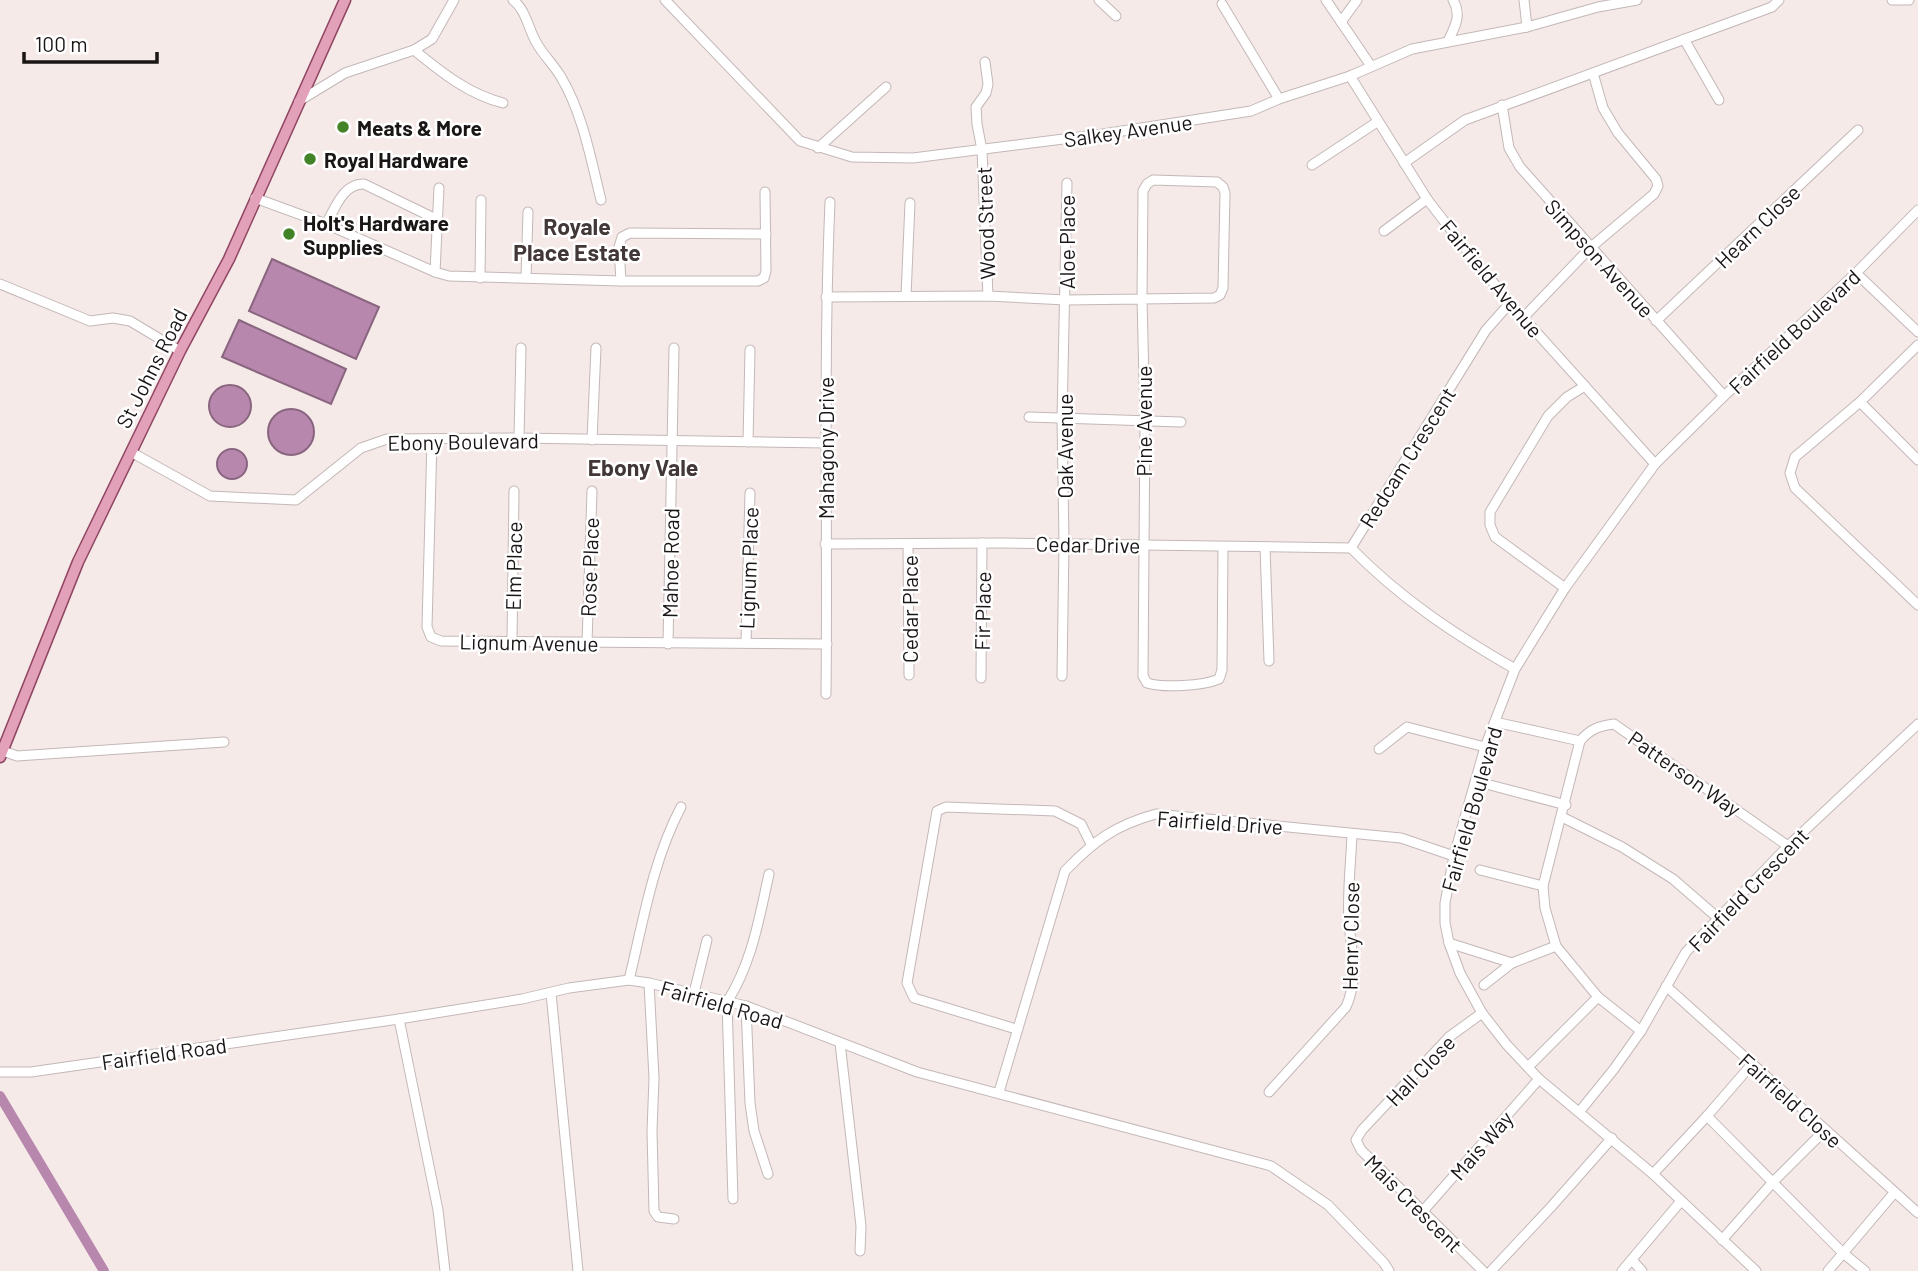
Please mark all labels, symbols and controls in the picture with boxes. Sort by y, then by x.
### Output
scale bar [24,21,158,65]
text: 100 m [35,31,88,56]
street label: Salkey Avenue [1062,109,1194,151]
place label: Meats & More [357,115,482,140]
marker: Meats & More [335,119,351,135]
place label: Royal Hardware [324,147,468,172]
marker: Royal Hardware [302,151,318,167]
street label: Wood Street [971,166,999,280]
street label: Hearn Close [1709,179,1805,273]
street label: Simpson Avenue [1540,194,1660,322]
street label: Aloe Place [1054,195,1079,289]
place label: Holt's Hardware Supplies [303,210,449,259]
district label: Royale Place Estate [513,212,641,266]
street label: Fairfield Avenue [1435,214,1549,342]
marker: Holt's Hardware Supplies [281,226,297,242]
street label: Fairfield Boulevard [1723,264,1865,398]
street label: St Johns Road [110,304,192,432]
street label: Pine Avenue [1131,365,1156,477]
street label: Mahagony Drive [813,377,838,519]
street label: Redcam Crescent [1354,382,1460,532]
street label: Oak Avenue [1052,393,1077,499]
street label: Ebony Boulevard [387,427,539,455]
district label: Ebony Vale [588,453,698,481]
street label: Lignum Place [733,506,763,630]
street label: Mahoe Road [657,508,683,618]
street label: Rose Place [575,517,603,617]
street label: Elm Place [500,521,526,611]
street label: Cedar Drive [1035,531,1141,557]
street label: Cedar Place [897,555,922,663]
street label: Fir Place [969,571,995,651]
street label: Lignum Avenue [459,628,599,656]
street label: Fairfield Boulevard [1435,724,1507,894]
street label: Patterson Way [1624,725,1746,821]
street label: Fairfield Drive [1156,805,1284,839]
street label: Fairfield Crescent [1683,822,1813,956]
street label: Henry Close [1337,881,1363,991]
street label: Fairfield Road [658,975,786,1033]
street label: Hall Close [1380,1029,1460,1111]
street label: Fairfield Road [100,1032,228,1074]
street label: Fairfield Close [1734,1047,1848,1153]
street label: Mais Way [1444,1105,1518,1185]
street label: Mais Crescent [1360,1149,1468,1257]

